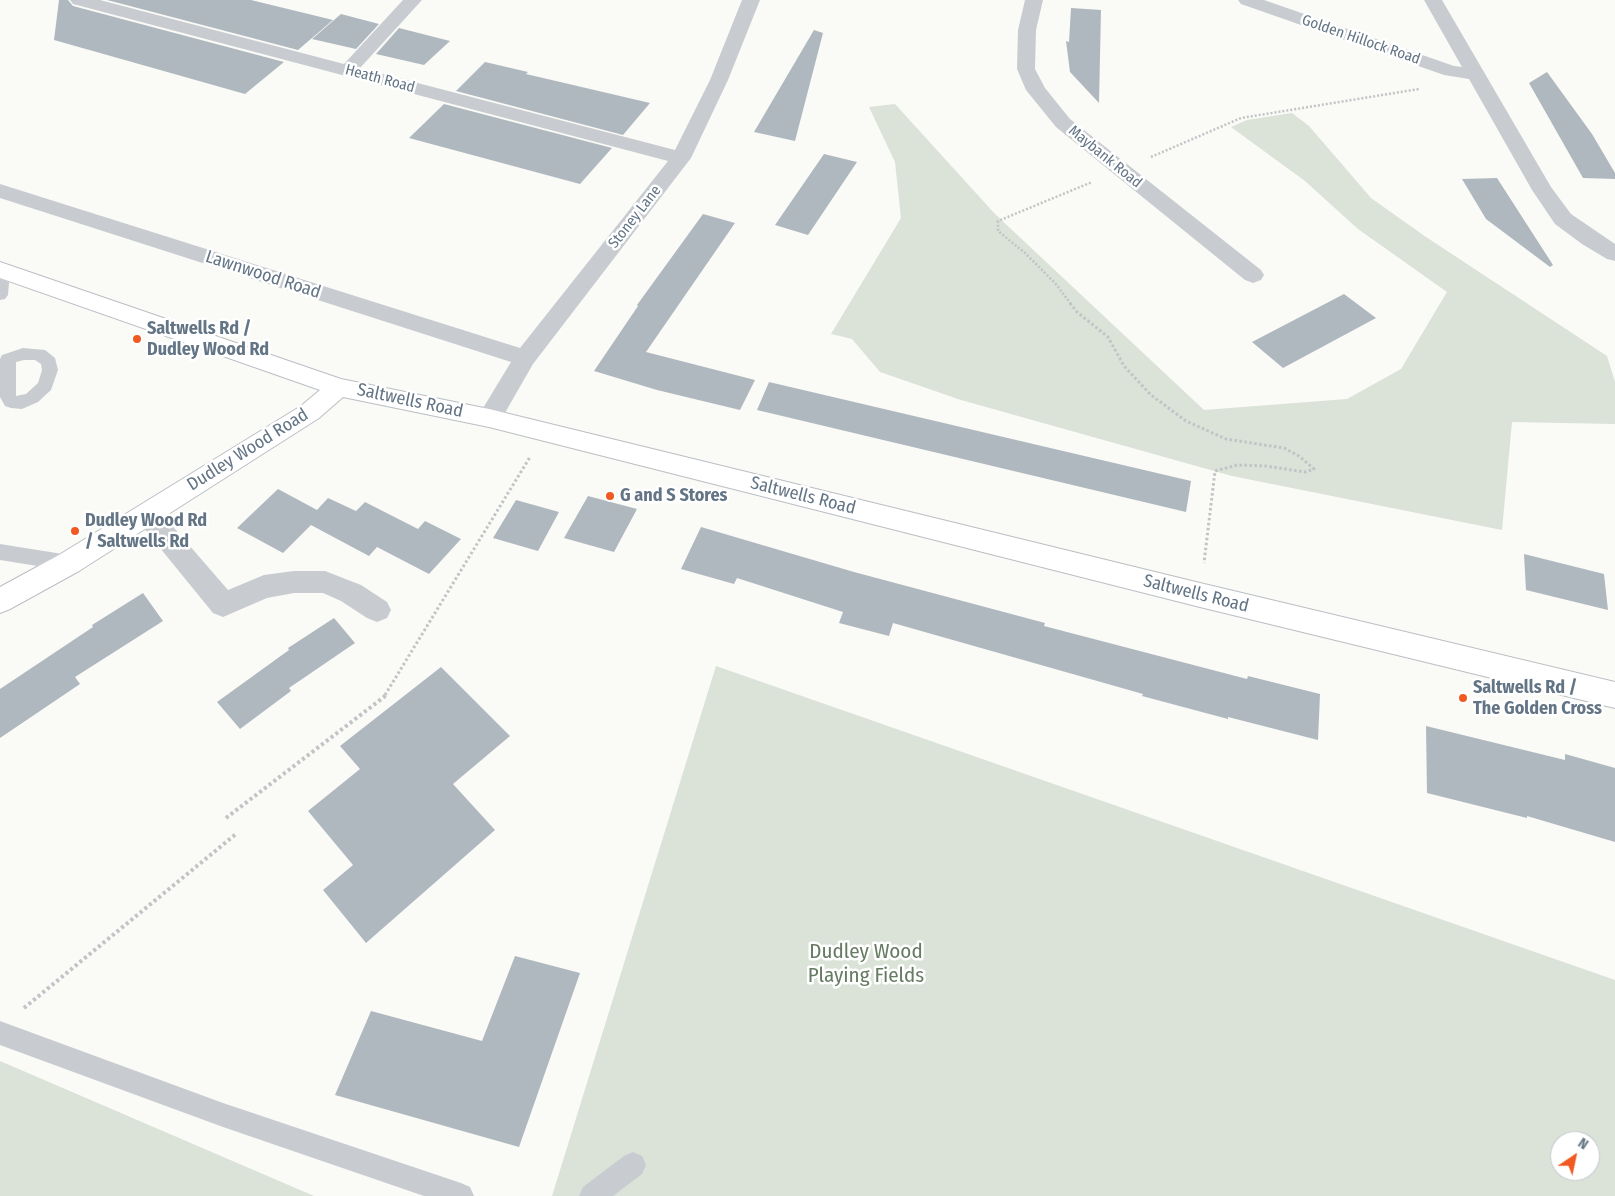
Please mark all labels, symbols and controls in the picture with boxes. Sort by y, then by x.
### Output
street label: Golden Hillock Road [1300,11,1422,69]
street label: Heath Road [343,61,417,97]
street label: Maybank Road [1065,122,1145,192]
street label: Stoney Lane [605,182,665,252]
street label: Lawnwood Road [203,246,323,304]
place label: Saltwells Rd / Dudley Wood Rd [147,318,269,360]
marker: Saltwells Rd / Dudley Wood Rd [131,333,143,345]
street label: Saltwells Road [355,379,465,423]
street label: Dudley Wood Road [183,404,313,496]
street label: Saltwells Road [748,473,858,519]
place label: G and S Stores [620,485,727,507]
marker: G and S Stores [604,490,616,502]
place label: Dudley Wood Rd / Saltwells Rd [85,510,207,552]
marker: Dudley Wood Rd / Saltwells Rd [69,525,81,537]
street label: Saltwells Road [1141,571,1251,617]
place label: Saltwells Rd / The Golden Cross [1473,677,1602,720]
marker: Saltwells Rd / The Golden Cross [1457,692,1469,704]
park label: Dudley Wood Playing Fields [808,939,924,989]
north arrow [1550,1131,1600,1181]
text: N [1575,1135,1591,1153]

